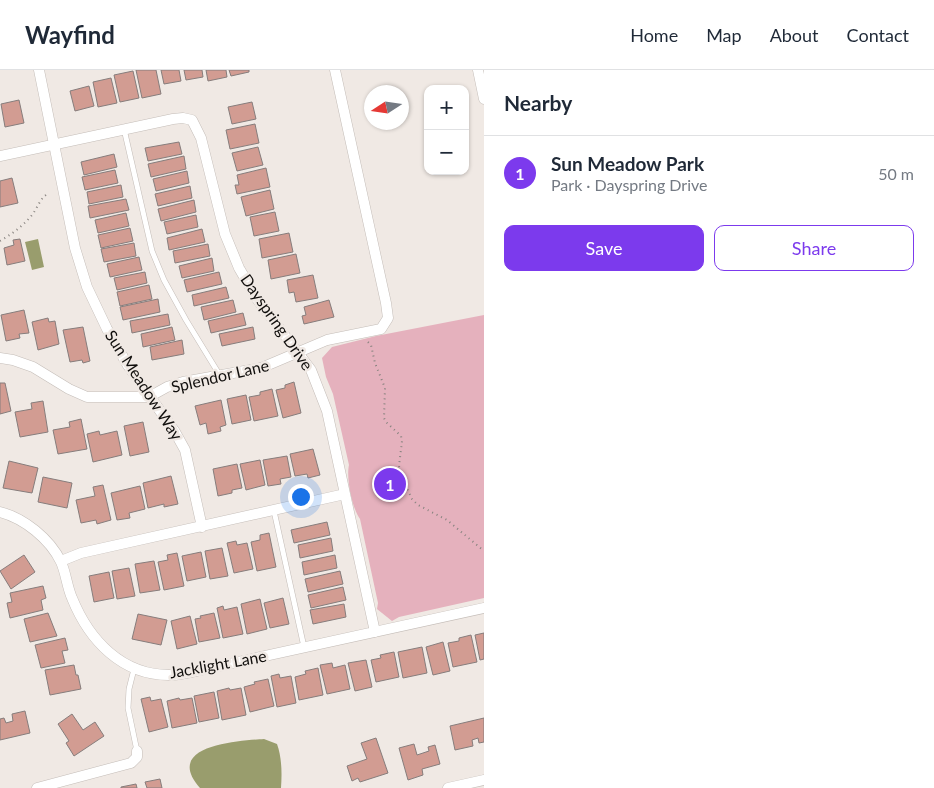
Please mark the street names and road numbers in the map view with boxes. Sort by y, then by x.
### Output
street label: Dayspring Drive [237,270,318,373]
street label: Sun Meadow Way [102,326,187,444]
street label: Splendor Lane [169,355,271,396]
street label: Jacklight Lane [168,646,268,681]

